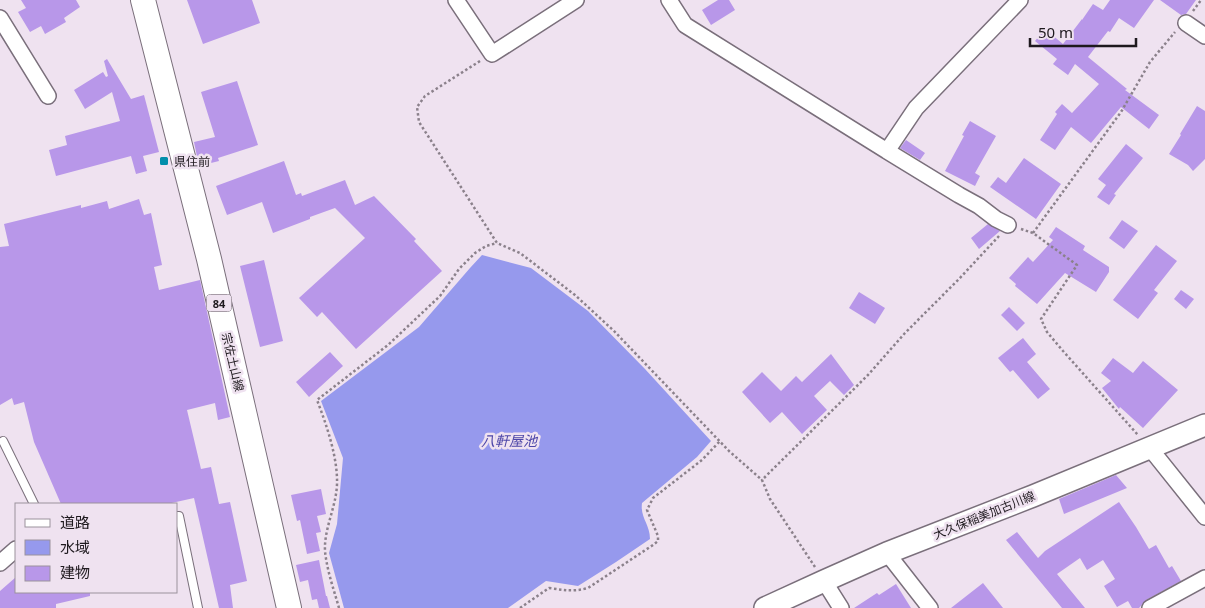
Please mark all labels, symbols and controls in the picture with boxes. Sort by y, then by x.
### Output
scale bar [1030,15,1136,47]
text: 50 m [1038,22,1073,42]
place label: 県住前 [174,153,210,170]
marker: 県住前 [158,155,170,167]
road number: 84 [206,294,232,312]
street label: 宗佐土山線 [218,331,248,393]
water label: 八軒屋池 [481,431,539,450]
street label: 大久保稲美加古川線 [931,487,1037,543]
legend [15,503,178,593]
text: 道路 [60,512,90,532]
text: 水域 [60,537,90,557]
text: 建物 [60,562,90,582]

